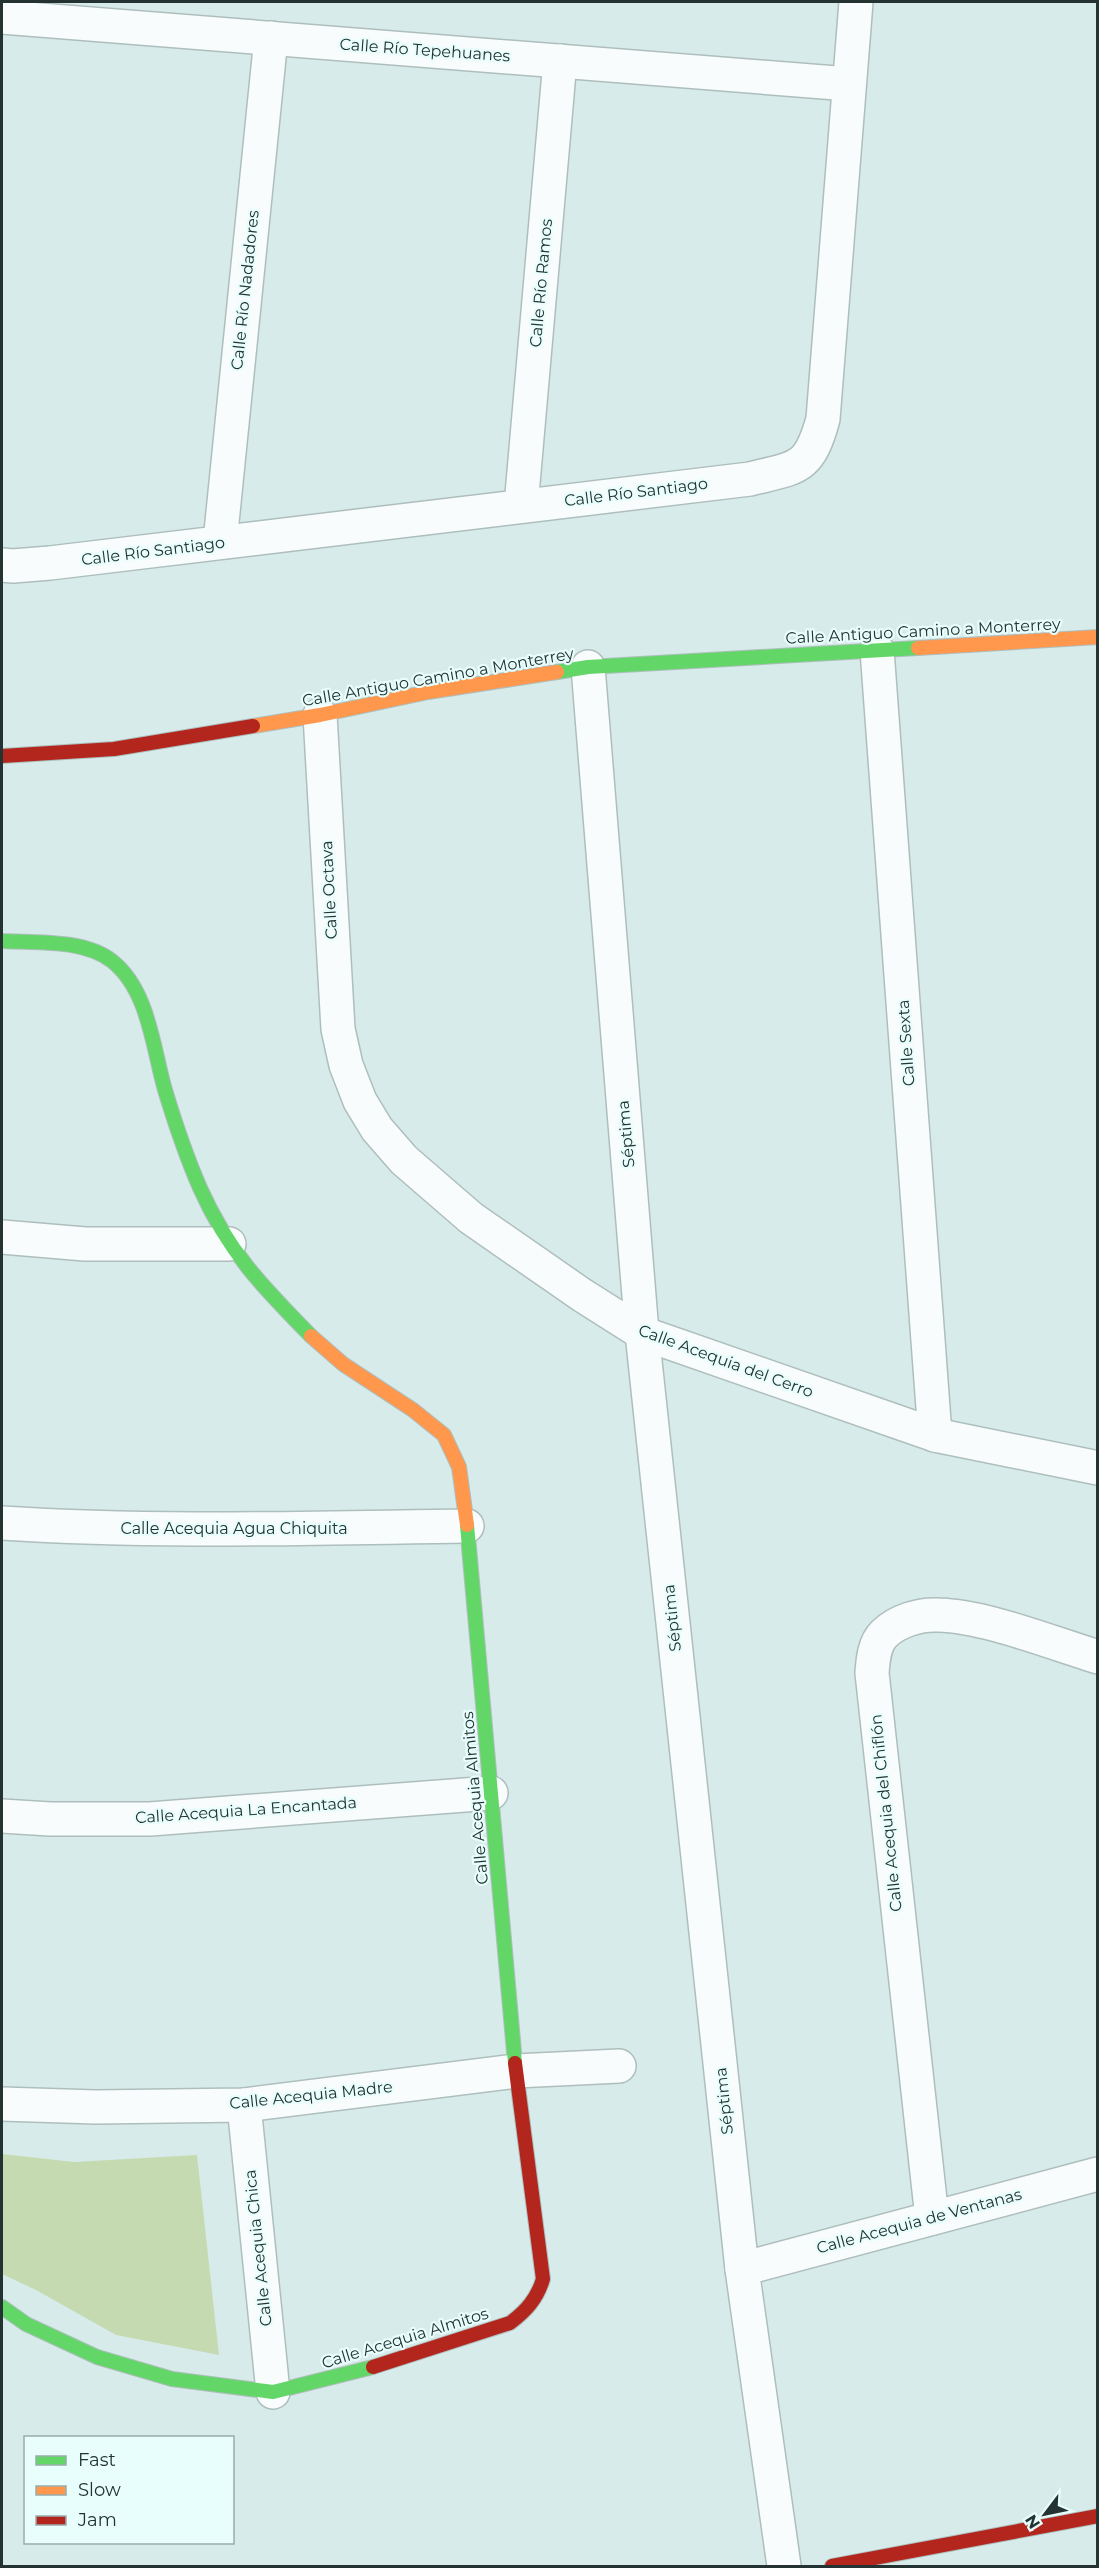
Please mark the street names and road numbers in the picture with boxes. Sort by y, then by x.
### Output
street label: Calle Río Tepehuanes [339,35,511,65]
street label: Calle Río Nadadores [227,209,263,371]
street label: Calle Río Ramos [526,218,556,348]
street label: Calle Río Santiago [563,474,709,510]
street label: Calle Río Santiago [80,533,226,569]
street label: Calle Antiguo Camino a Monterrey [785,614,1061,648]
street label: Calle Antiguo Camino a Monterrey [301,644,576,710]
street label: Calle Octava [317,840,341,940]
street label: Calle Sexta [894,999,918,1087]
street label: Séptima [614,1100,638,1168]
street label: Calle Acequia del Cerro [636,1320,816,1402]
street label: Calle Acequia Agua Chiquita [120,1519,348,1538]
street label: Séptima [659,1583,685,1653]
street label: Calle Acequia Almitos [458,1711,492,1885]
street label: Calle Acequia del Chiflón [866,1713,906,1913]
street label: Calle Acequia La Encantada [134,1793,358,1827]
street label: Séptima [711,2066,737,2136]
street label: Calle Acequia Madre [228,2077,394,2113]
street label: Calle Acequia Chica [240,2169,276,2327]
street label: Calle Acequia de Ventanas [814,2184,1024,2258]
street label: Calle Acequia Almitos [319,2303,491,2372]

